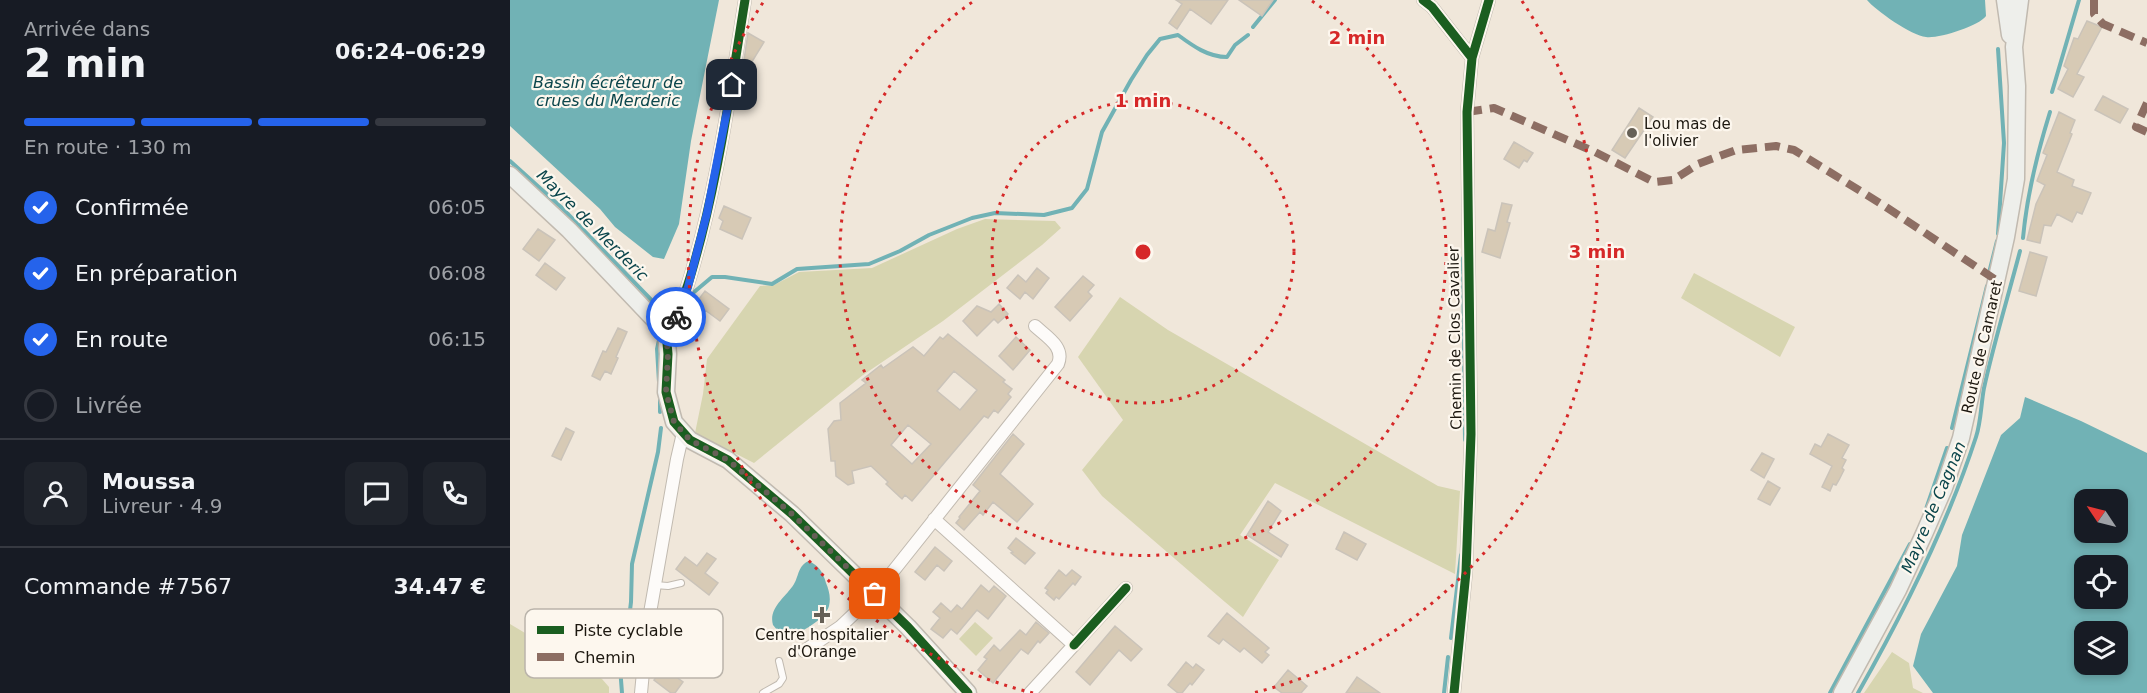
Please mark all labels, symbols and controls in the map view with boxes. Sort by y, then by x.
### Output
text: Arrivée dans [24,17,150,41]
text: 2 min [1329,27,1385,48]
text: 06:24–06:29 [335,39,486,64]
text: 2 min [24,41,146,86]
pin [706,59,757,110]
icon: home [715,68,748,101]
water label: Bassin écrêteur de crues du Merderic [533,73,683,110]
text: 1 min [1115,90,1171,111]
place label: Lou mas de l'olivier [1644,115,1731,150]
marker: Lou mas de l'olivier [1625,126,1639,140]
text: En route · 130 m [24,135,192,159]
water label: Mayre de Merderic [533,166,652,285]
icon: check [24,191,57,224]
text: Confirmée [75,195,189,220]
text: 06:05 [428,195,486,219]
text: 3 min [1569,241,1625,262]
centre of rings [1133,242,1153,262]
street label: Chemin de Clos Cavalier [1444,245,1466,430]
icon: check [24,257,57,290]
text: En préparation [75,261,238,286]
text: 06:08 [428,261,486,285]
street label: Route de Camaret [1958,278,2006,415]
courier [646,287,706,347]
icon: bike [660,301,693,334]
icon: check [24,323,57,356]
text: En route [75,327,168,352]
text: 06:15 [428,327,486,351]
text: Livrée [75,393,142,418]
water label: Mayre de Cagnan [1897,439,1970,576]
button: person [24,462,87,525]
button: chat [345,462,408,525]
button: phone [423,462,486,525]
text: Moussa [102,469,196,494]
north arrow [2074,489,2128,543]
map controls [2074,489,2128,675]
text: Livreur · 4.9 [102,494,222,518]
button: locate [2074,555,2128,609]
pin [849,568,900,619]
text: Commande #7567 [24,574,232,599]
text: 34.47 € [393,574,486,599]
icon: bag [858,577,891,610]
marker: Centre hospitalier d'Orange [813,606,831,624]
legend [525,609,723,678]
text: Piste cyclable [574,621,683,640]
button: layers [2074,621,2128,675]
place label: Centre hospitalier d'Orange [755,626,890,661]
text: Chemin [574,648,635,667]

